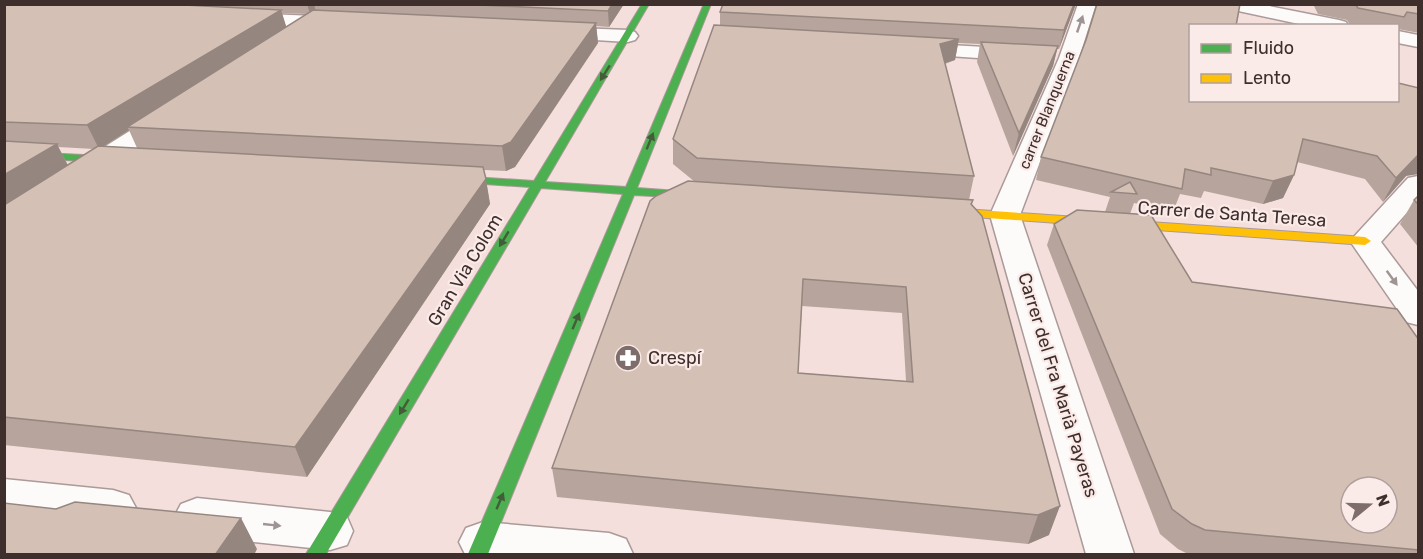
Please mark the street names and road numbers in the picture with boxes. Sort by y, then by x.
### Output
street label: carrer Blanquerna [1015,48,1079,172]
street label: Carrer de Santa Teresa [1137,196,1327,232]
street label: Gran Via Colom [423,210,507,330]
street label: Carrer del Fra Marià Payeras [1013,270,1103,500]

